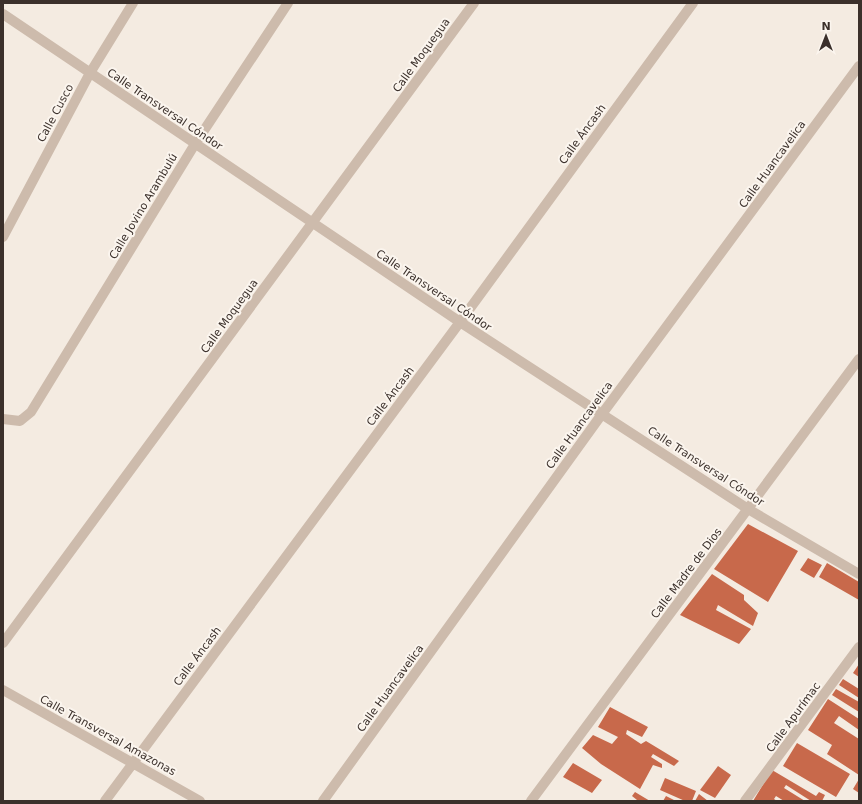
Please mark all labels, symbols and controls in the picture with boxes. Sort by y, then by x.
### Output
street label: Calle Moquegua [390,16,453,95]
north arrow [806,16,846,56]
text: N [821,20,831,33]
street label: Calle Transversal Cóndor [105,66,225,153]
street label: Calle Cusco [35,82,76,145]
street label: Calle Áncash [556,102,608,167]
street label: Calle Huancavelica [736,118,808,210]
street label: Calle Jovino Arambulú [107,151,180,261]
street label: Calle Transversal Cóndor [374,247,494,334]
street label: Calle Moquegua [198,277,261,356]
street label: Calle Áncash [364,364,417,428]
street label: Calle Huancavelica [543,379,615,471]
street label: Calle Transversal Cóndor [645,424,767,509]
street label: Calle Madre de Dios [648,525,725,621]
street label: Calle Áncash [171,624,224,688]
street label: Calle Huancavelica [354,642,426,734]
street label: Calle Apurímac [764,680,823,755]
street label: Calle Transversal Amazonas [37,693,178,778]

